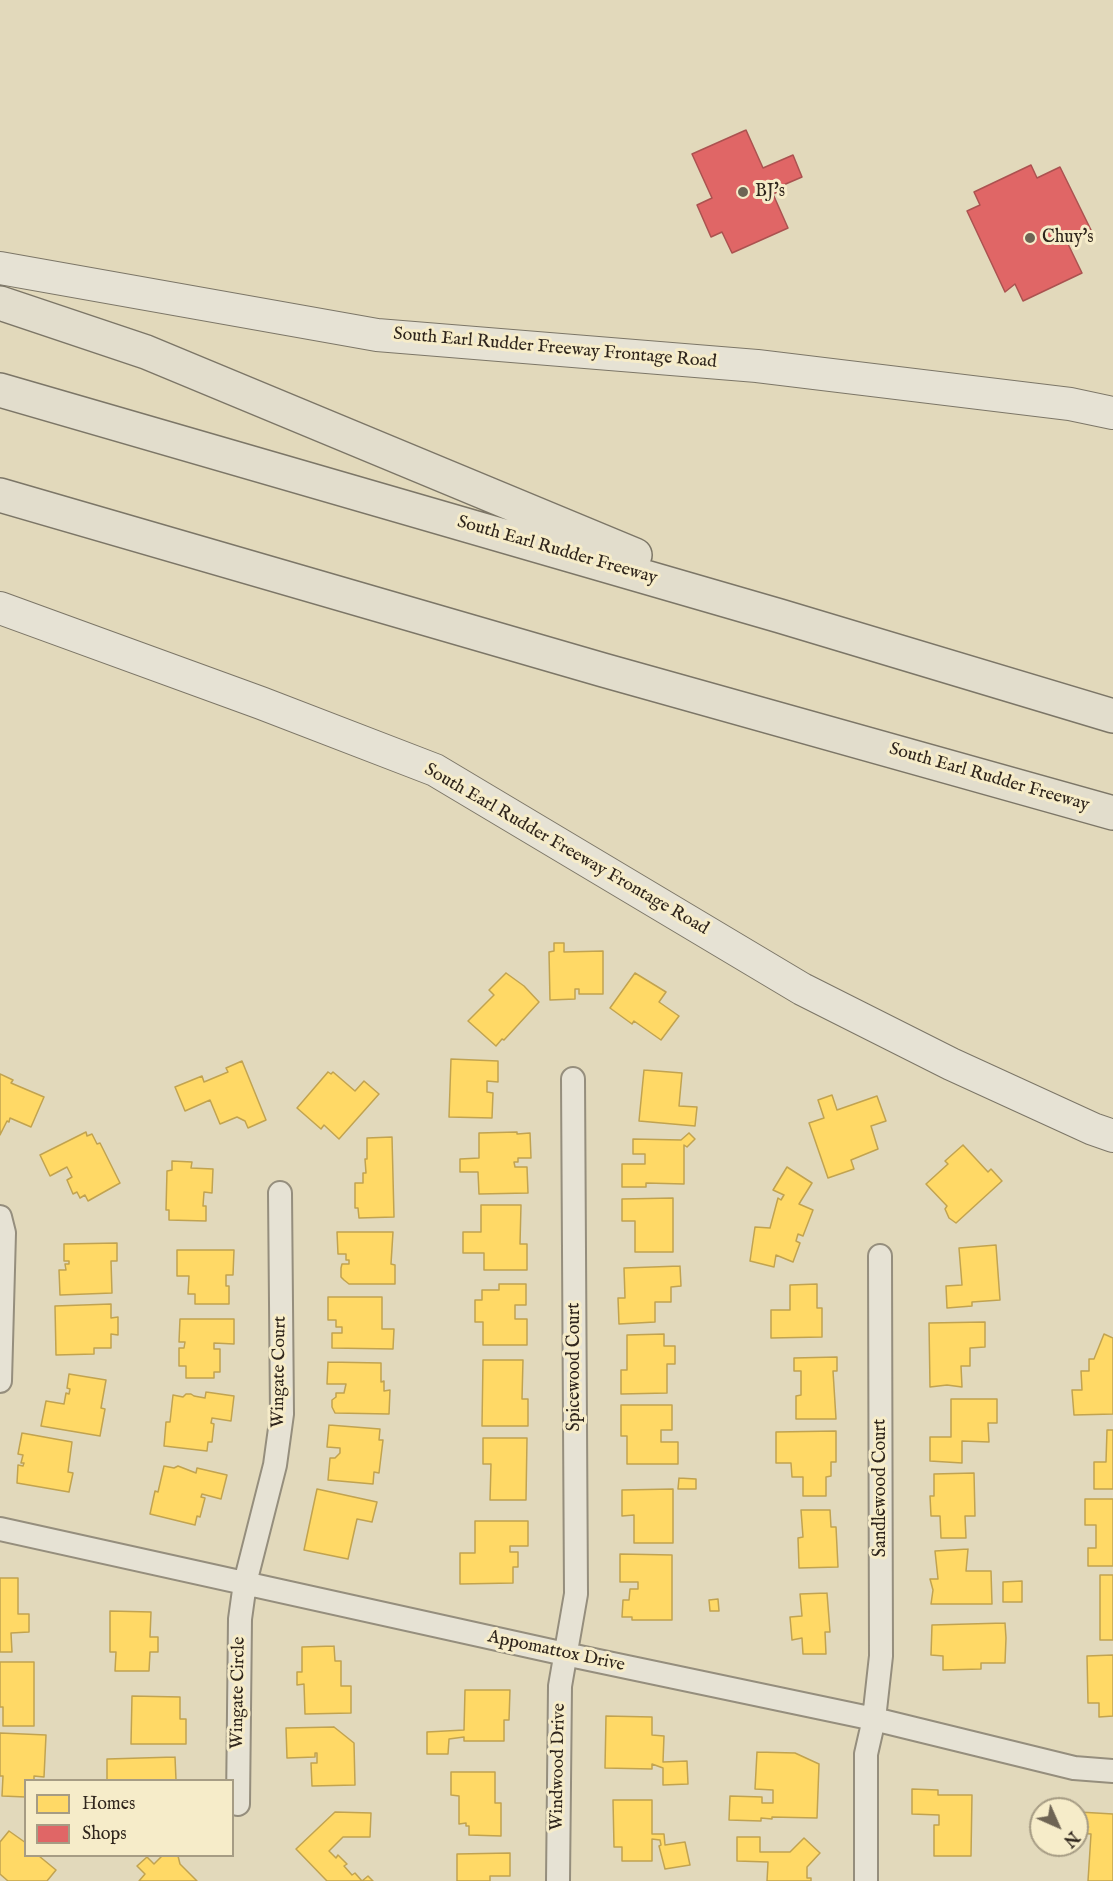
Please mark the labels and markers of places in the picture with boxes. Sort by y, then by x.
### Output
place label: BJ's [755,181,785,203]
marker: BJ's [736,185,750,199]
place label: Chuy's [1042,227,1094,249]
marker: Chuy's [1023,231,1037,245]

